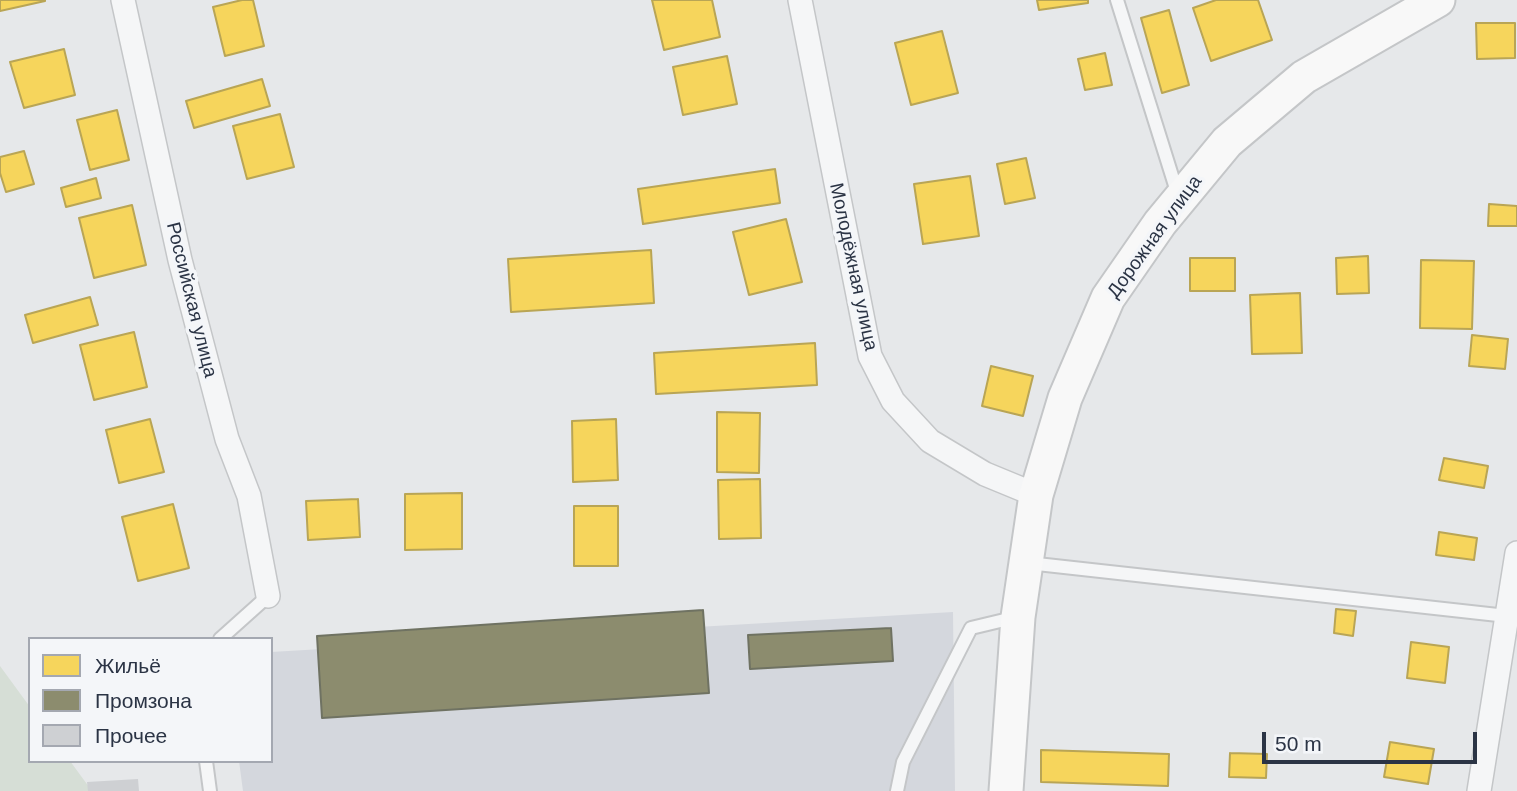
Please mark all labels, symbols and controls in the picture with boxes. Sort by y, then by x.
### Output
street label: Дорожная улица [1103,171,1207,303]
street label: Молодёжная улица [824,181,882,353]
street label: Российская улица [161,220,221,380]
legend [28,637,273,763]
text: Жильё [95,654,161,677]
text: Промзона [95,689,192,712]
scale bar [1265,718,1480,762]
text: Прочее [95,724,167,747]
text: 50 m [1275,732,1322,755]

